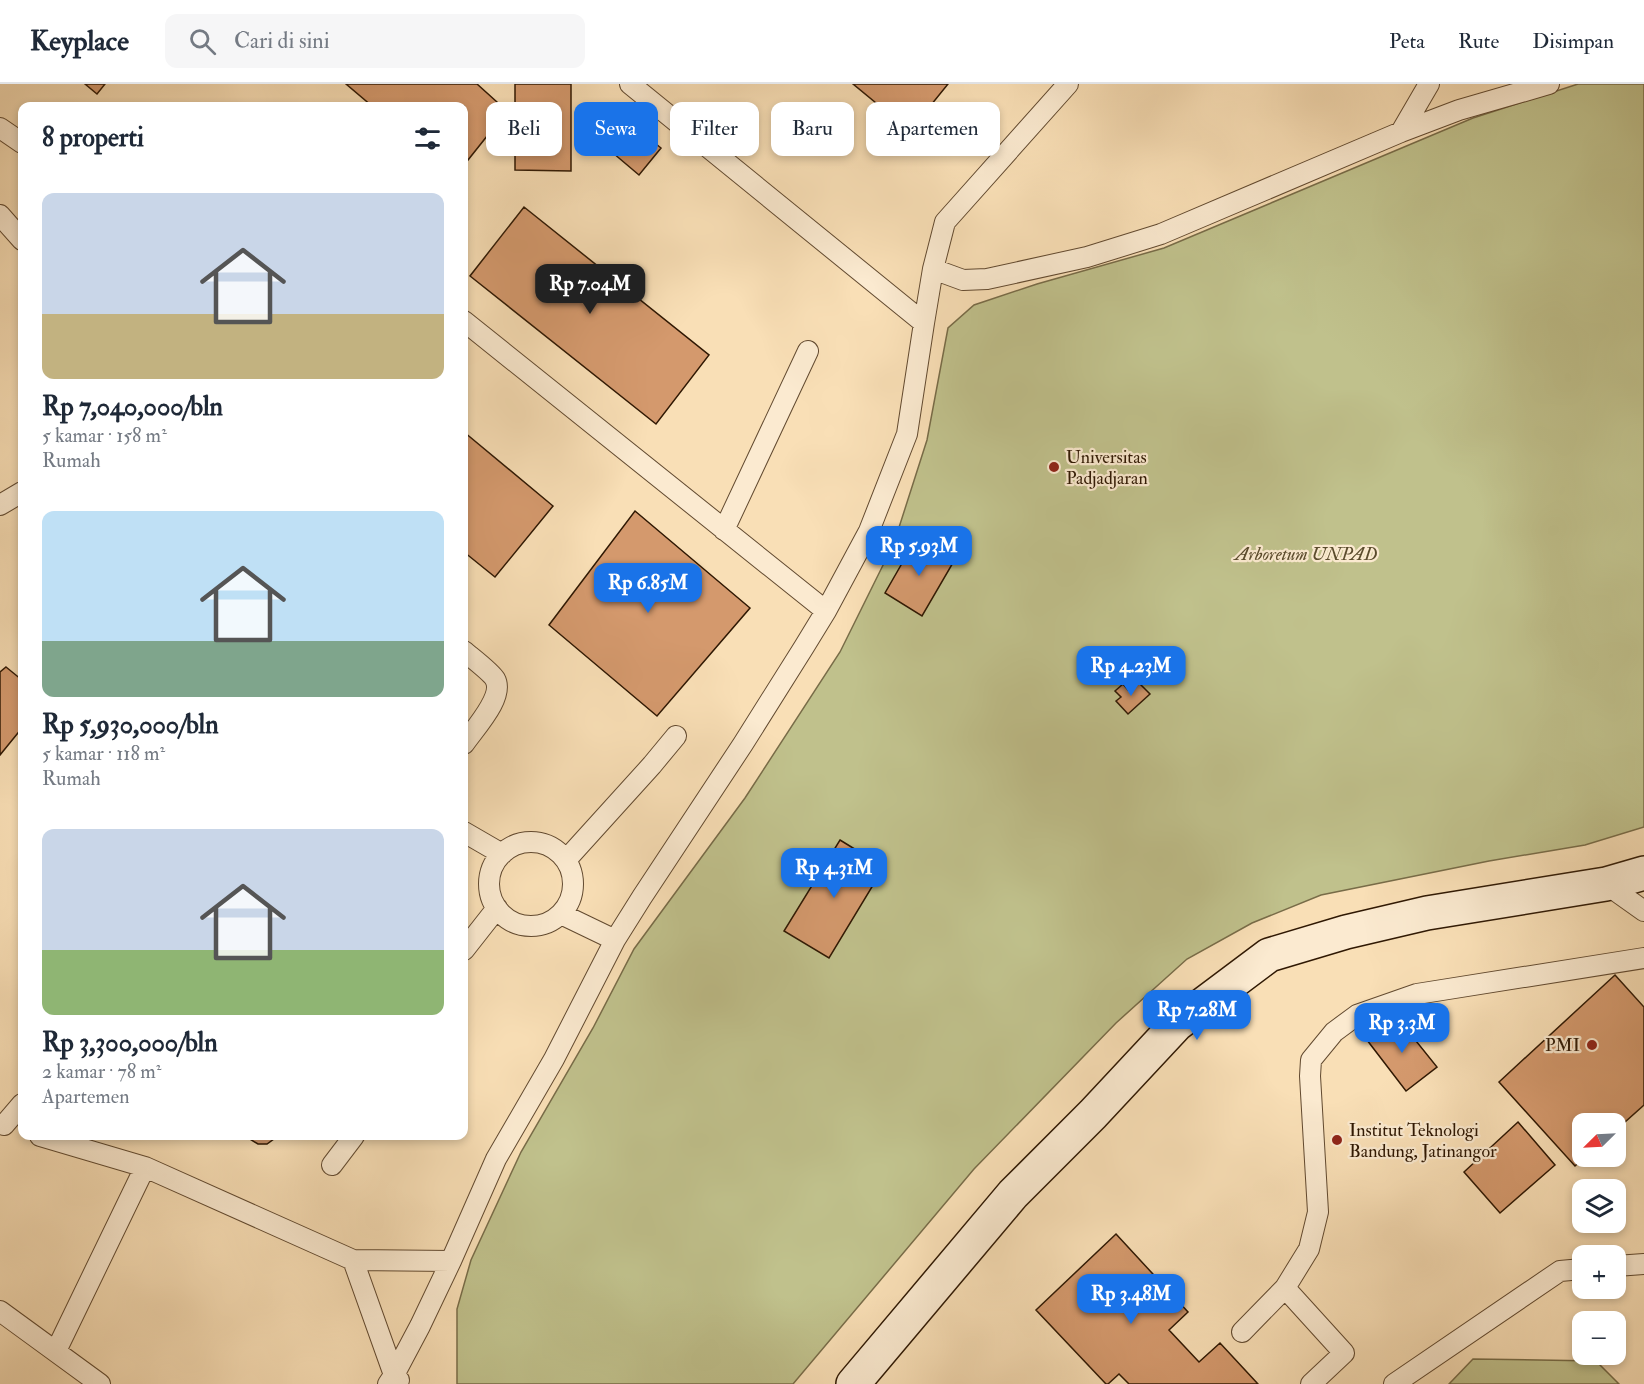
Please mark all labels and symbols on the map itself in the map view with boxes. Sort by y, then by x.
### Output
pin: Rp 7.04M [528,264,652,315]
place label: Universitas Padjadjaran [1066,446,1148,490]
marker: Universitas Padjadjaran [1047,460,1061,474]
pin: Rp 5.93M [857,526,981,577]
park label: Arboretum UNPAD [1233,543,1377,566]
pin: Rp 6.85M [586,563,710,614]
pin: Rp 4.23M [1069,646,1193,697]
pin: Rp 4.31M [772,848,896,899]
pin: Rp 7.28M [1135,990,1259,1041]
pin: Rp 3.3M [1347,1003,1457,1054]
place label: PMI [1545,1034,1580,1057]
marker: PMI [1585,1038,1599,1052]
north arrow [1572,1113,1626,1167]
place label: Institut Teknologi Bandung, Jatinangor [1349,1119,1497,1163]
marker: Institut Teknologi Bandung, Jatinangor [1330,1133,1344,1147]
pin: Rp 3.48M [1069,1274,1193,1325]

